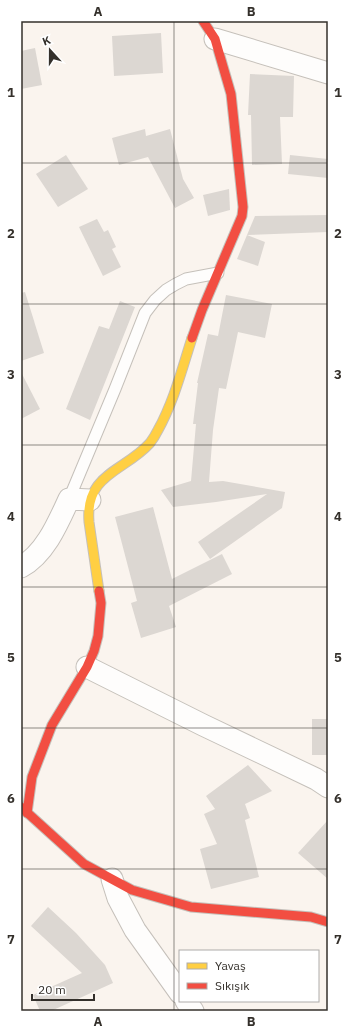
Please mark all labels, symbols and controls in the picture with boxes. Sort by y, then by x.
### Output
text: A [94,3,103,20]
text: B [247,3,256,20]
north arrow [30,30,70,70]
text: K [40,33,53,49]
text: 1 [7,84,15,101]
text: 1 [334,84,342,101]
text: 2 [7,225,15,242]
text: 2 [334,225,342,242]
text: 3 [7,366,15,383]
text: 3 [334,366,342,383]
text: 4 [7,508,15,525]
text: 4 [334,508,342,525]
text: 5 [7,649,15,666]
text: 5 [334,649,342,666]
text: 6 [7,790,15,807]
text: 6 [334,790,342,807]
text: 7 [7,931,15,948]
text: 7 [334,931,342,948]
legend [179,950,319,1002]
text: Yavaş [215,958,246,973]
scale bar [32,976,94,1002]
text: Sıkışık [215,978,250,993]
text: 20 m [38,982,66,997]
text: A [94,1013,103,1030]
text: B [247,1013,256,1030]

